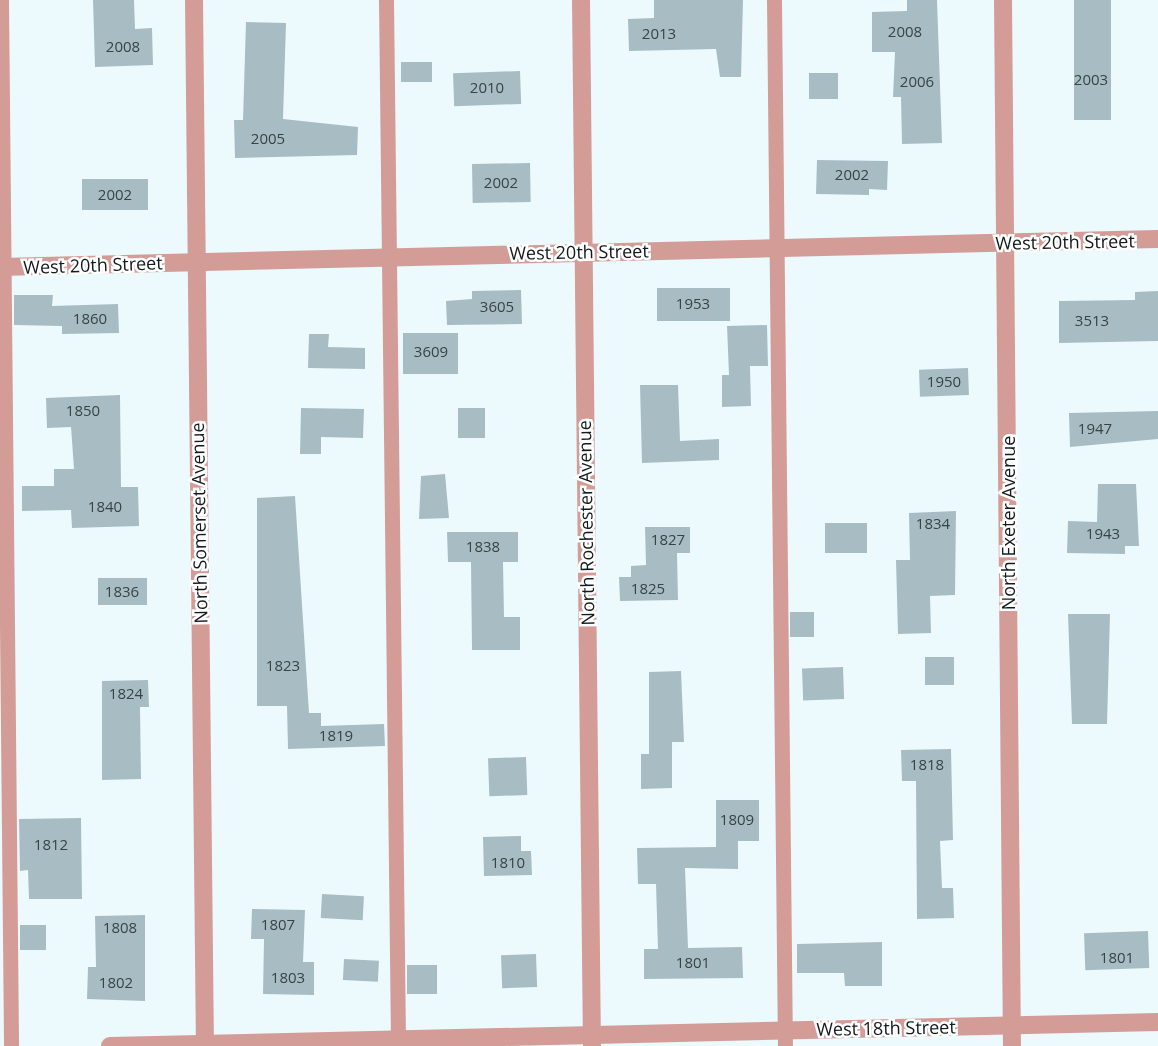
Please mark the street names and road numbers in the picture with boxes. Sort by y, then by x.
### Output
street label: West 20th Street [995,230,1135,254]
street label: West 20th Street [509,240,649,264]
street label: West 20th Street [23,252,163,278]
street label: North Rochester Avenue [573,420,599,626]
street label: North Somerset Avenue [186,422,212,624]
street label: North Exeter Avenue [997,436,1019,610]
street label: West 18th Street [816,1016,956,1040]

